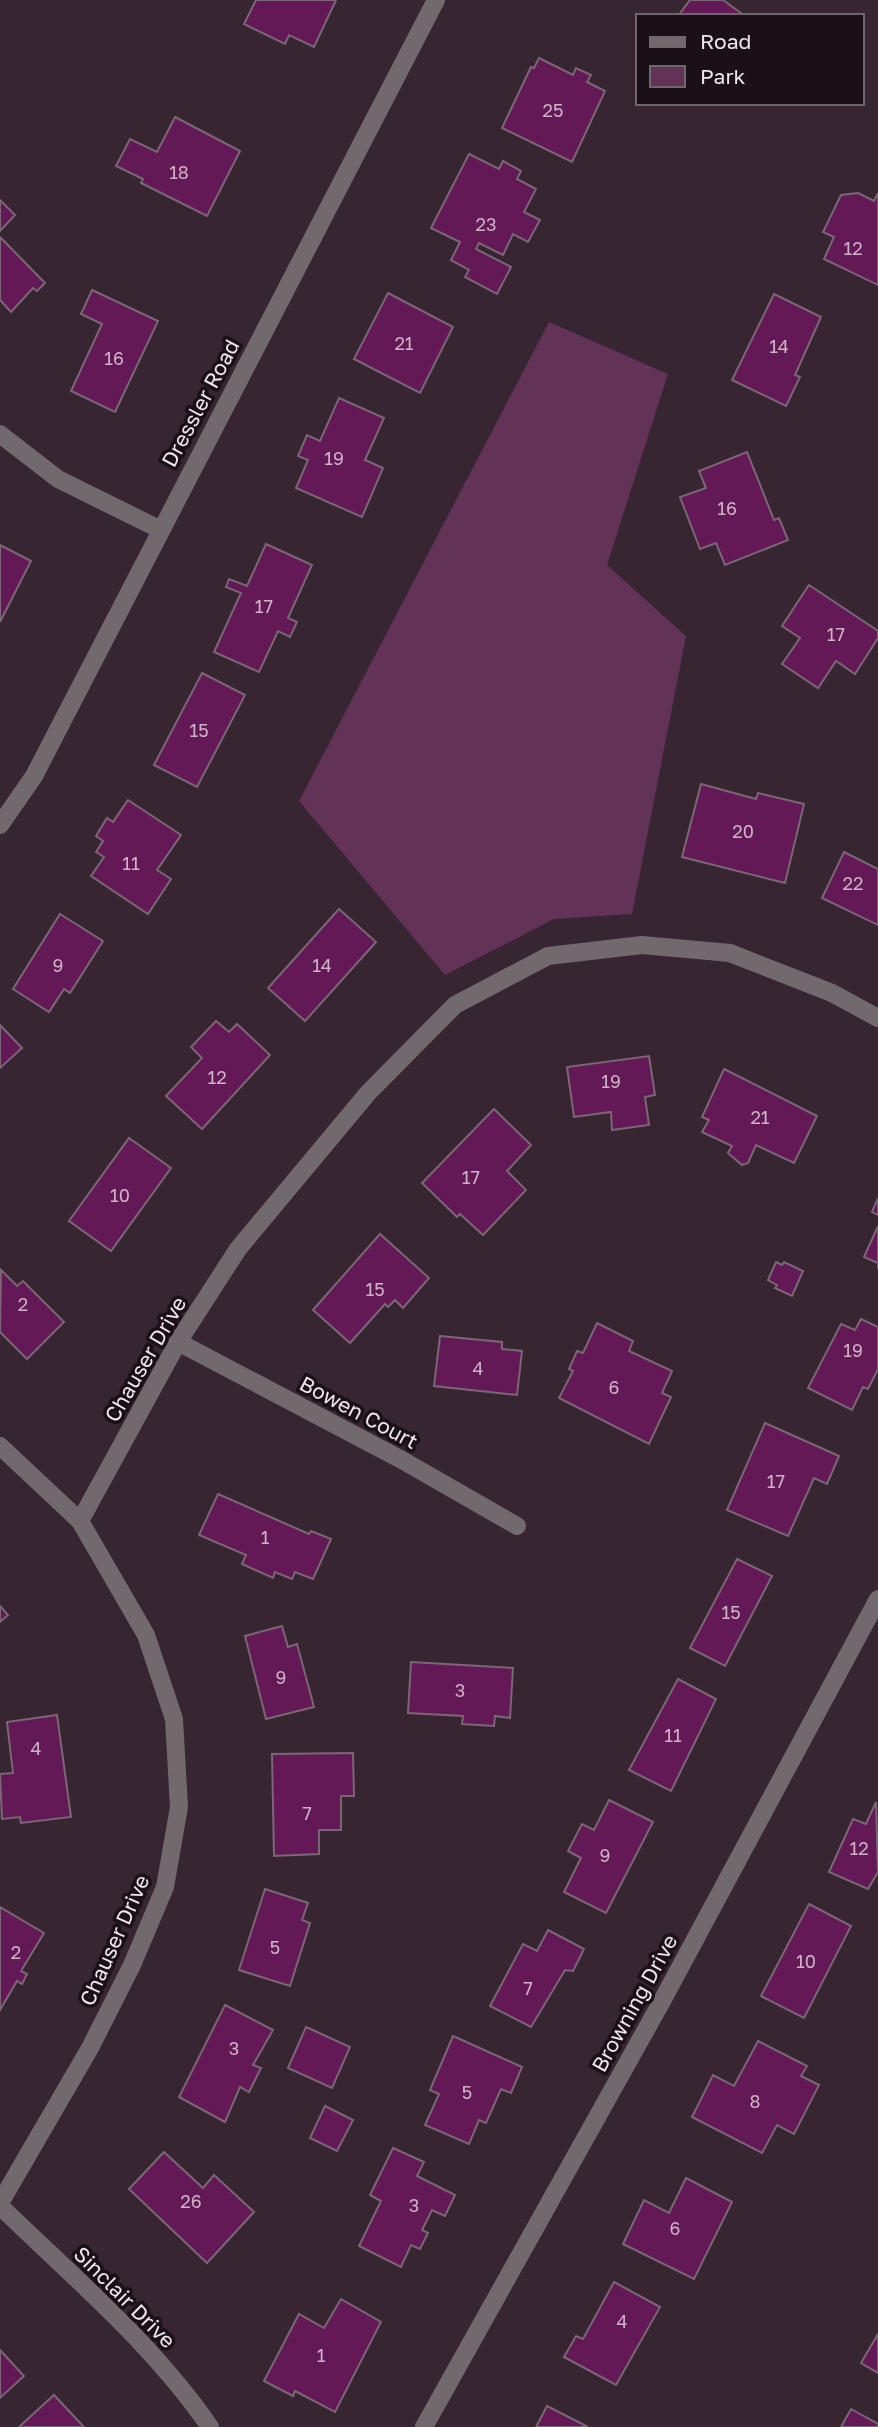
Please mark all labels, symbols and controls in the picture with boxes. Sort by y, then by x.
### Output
legend [636,14,864,105]
text: Road [700,28,751,54]
text: Park [700,63,746,89]
house number: 25 [543,99,563,121]
house number: 18 [169,161,189,183]
house number: 23 [476,213,496,235]
house number: 12 [843,237,863,259]
house number: 21 [394,332,414,354]
street label: Dressler Road [155,335,245,471]
house number: 14 [769,335,789,357]
house number: 16 [104,347,124,369]
house number: 19 [324,447,344,469]
house number: 16 [717,497,737,519]
house number: 17 [255,595,273,617]
house number: 17 [827,623,845,645]
house number: 15 [189,719,209,741]
house number: 20 [732,820,754,842]
house number: 11 [122,852,140,874]
house number: 22 [843,872,863,894]
house number: 9 [53,954,63,976]
house number: 14 [312,954,332,976]
house number: 12 [207,1066,227,1088]
house number: 19 [601,1070,621,1092]
house number: 21 [750,1106,770,1128]
house number: 17 [462,1166,480,1188]
house number: 10 [110,1184,130,1206]
house number: 15 [365,1278,385,1300]
street label: Chauser Drive [99,1292,191,1426]
house number: 2 [18,1293,28,1315]
house number: 19 [843,1339,863,1361]
house number: 4 [473,1357,484,1379]
street label: Bowen Court [295,1370,423,1454]
house number: 6 [609,1376,619,1398]
house number: 17 [767,1470,785,1492]
house number: 1 [261,1526,270,1548]
house number: 15 [721,1601,741,1623]
house number: 9 [276,1666,286,1688]
house number: 3 [455,1679,465,1701]
house number: 11 [664,1724,682,1746]
house number: 4 [31,1737,42,1759]
house number: 7 [302,1802,312,1824]
house number: 12 [849,1837,869,1859]
house number: 9 [600,1844,610,1866]
street label: Chauser Drive [74,1871,154,2009]
street label: Browning Drive [586,1930,682,2076]
house number: 5 [270,1936,280,1958]
house number: 2 [11,1941,21,1963]
house number: 10 [796,1950,816,1972]
house number: 7 [523,1977,533,1999]
house number: 3 [229,2037,239,2059]
house number: 5 [462,2081,472,2103]
house number: 8 [750,2090,760,2112]
house number: 26 [180,2190,202,2212]
house number: 3 [409,2194,419,2216]
house number: 6 [670,2217,680,2239]
street label: Sinclair Drive [69,2241,181,2353]
house number: 4 [617,2310,628,2332]
house number: 1 [317,2344,326,2366]

